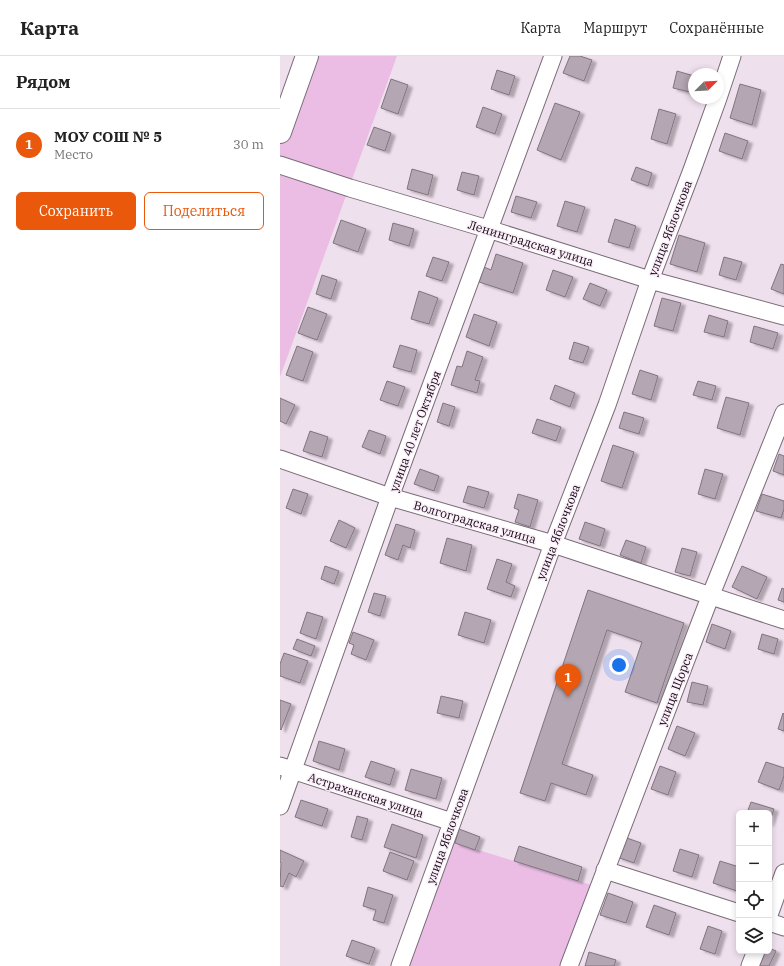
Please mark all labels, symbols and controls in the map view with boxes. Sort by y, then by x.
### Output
text: Карта [20,16,79,40]
text: Карта [520,19,561,37]
text: Маршрут [583,19,647,37]
text: Сохранённые [669,19,764,37]
north arrow [688,68,724,104]
text: Рядом [16,71,71,93]
text: МОУ СОШ № 5 [54,127,162,146]
text: 1 [25,136,33,153]
text: 30 m [233,136,264,153]
text: Место [54,146,93,163]
street label: улица Яблочкова [645,178,695,278]
button: Сохранить [16,192,136,230]
button: Поделиться [144,192,264,230]
street label: Ленинградская улица [466,217,596,269]
street label: улица 40 лет Октября [386,368,444,494]
street label: улица Яблочкова [533,482,583,582]
street label: Волгоградская улица [412,497,538,547]
street label: улица Щорса [654,650,696,728]
your location [609,655,629,675]
pin: 1 [555,664,581,697]
street label: Астраханская улица [306,769,426,821]
street label: улица Яблочкова [423,785,472,886]
map controls [736,810,772,954]
button: + [736,810,772,846]
button: − [736,846,772,882]
button: locate [736,882,772,918]
button: layers [736,918,772,954]

